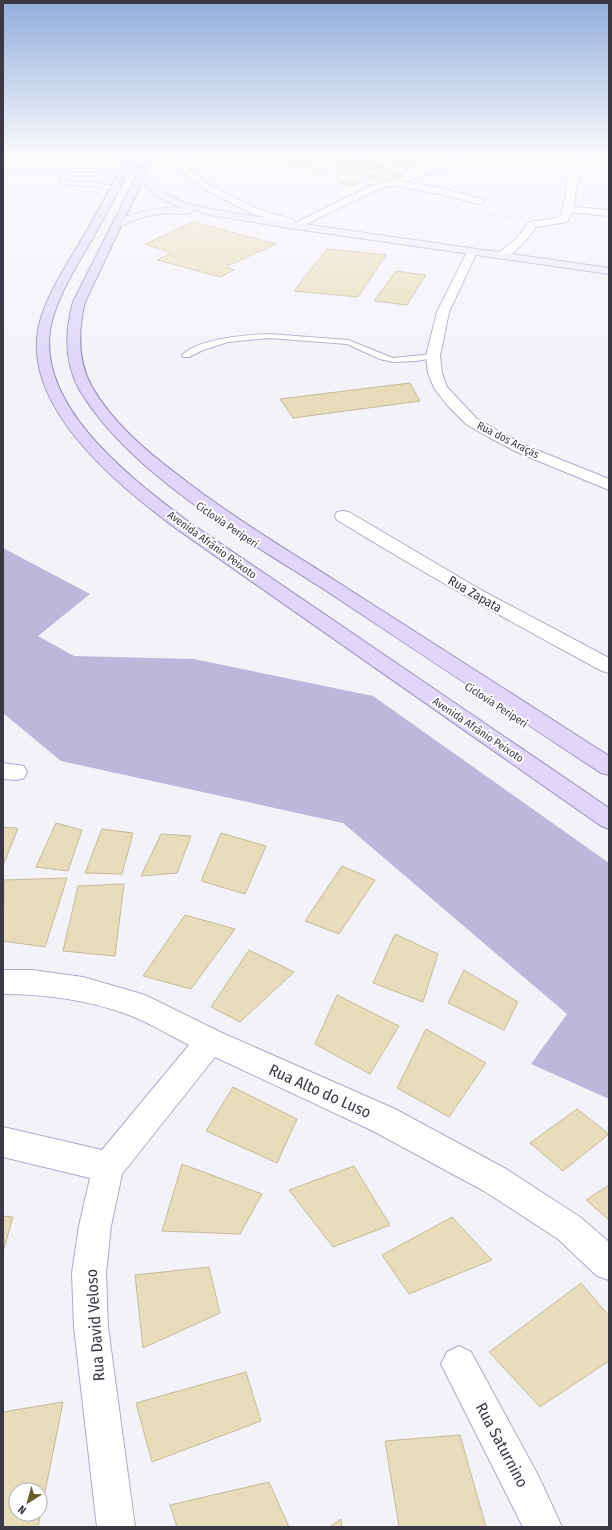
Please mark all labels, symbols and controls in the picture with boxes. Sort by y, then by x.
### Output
street label: Rua dos Araçás [475,419,542,461]
street label: Ciclovia Periperi [193,499,261,551]
street label: Avenida Afrânio Peixoto [165,508,259,582]
street label: Rua Zapata [446,573,504,615]
street label: Ciclovia Periperi [462,680,530,730]
street label: Avenida Afrânio Peixoto [430,695,526,765]
street label: Rua Alto do Luso [266,1060,374,1122]
street label: Rua David Veloso [82,1268,108,1382]
street label: Rua Saturnino [472,1399,532,1491]
north arrow [8,1482,48,1522]
text: N [16,1502,29,1517]

